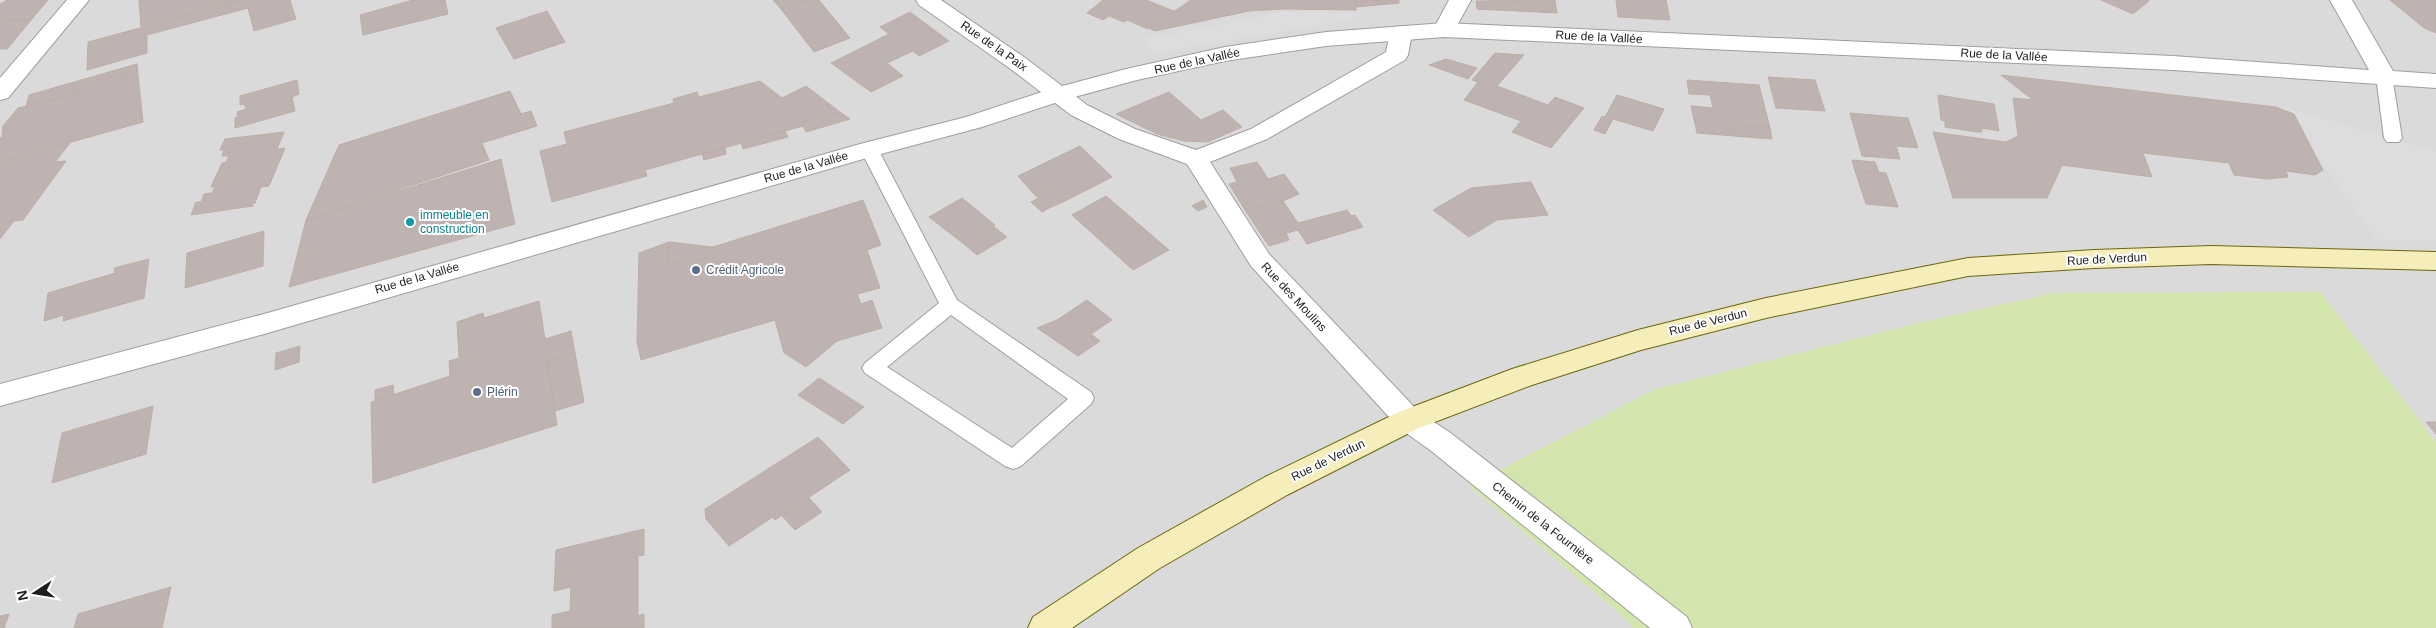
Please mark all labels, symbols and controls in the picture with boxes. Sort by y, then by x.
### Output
street label: Rue de la Paix [958,18,1030,74]
street label: Rue de la Vallée [1555,28,1643,46]
street label: Rue de la Vallée [1153,45,1241,77]
street label: Rue de la Vallée [1960,46,2048,64]
street label: Rue de la Vallée [762,148,850,186]
place label: immeuble en construction [420,208,489,236]
marker: immeuble en construction [404,216,416,228]
street label: Rue de Verdun [2067,250,2147,268]
street label: Rue de la Vallée [373,259,461,297]
street label: Rue des Moulins [1258,260,1330,334]
place label: Crédit Agricole [706,263,784,277]
marker: Crédit Agricole [690,264,702,276]
street label: Rue de Verdun [1667,306,1749,338]
place label: Plérin [487,385,518,399]
marker: Plérin [471,386,483,398]
street label: Rue de Verdun [1289,436,1367,484]
street label: Chemin de la Fournière [1489,479,1597,567]
north arrow [10,568,60,618]
text: N [13,589,31,602]

